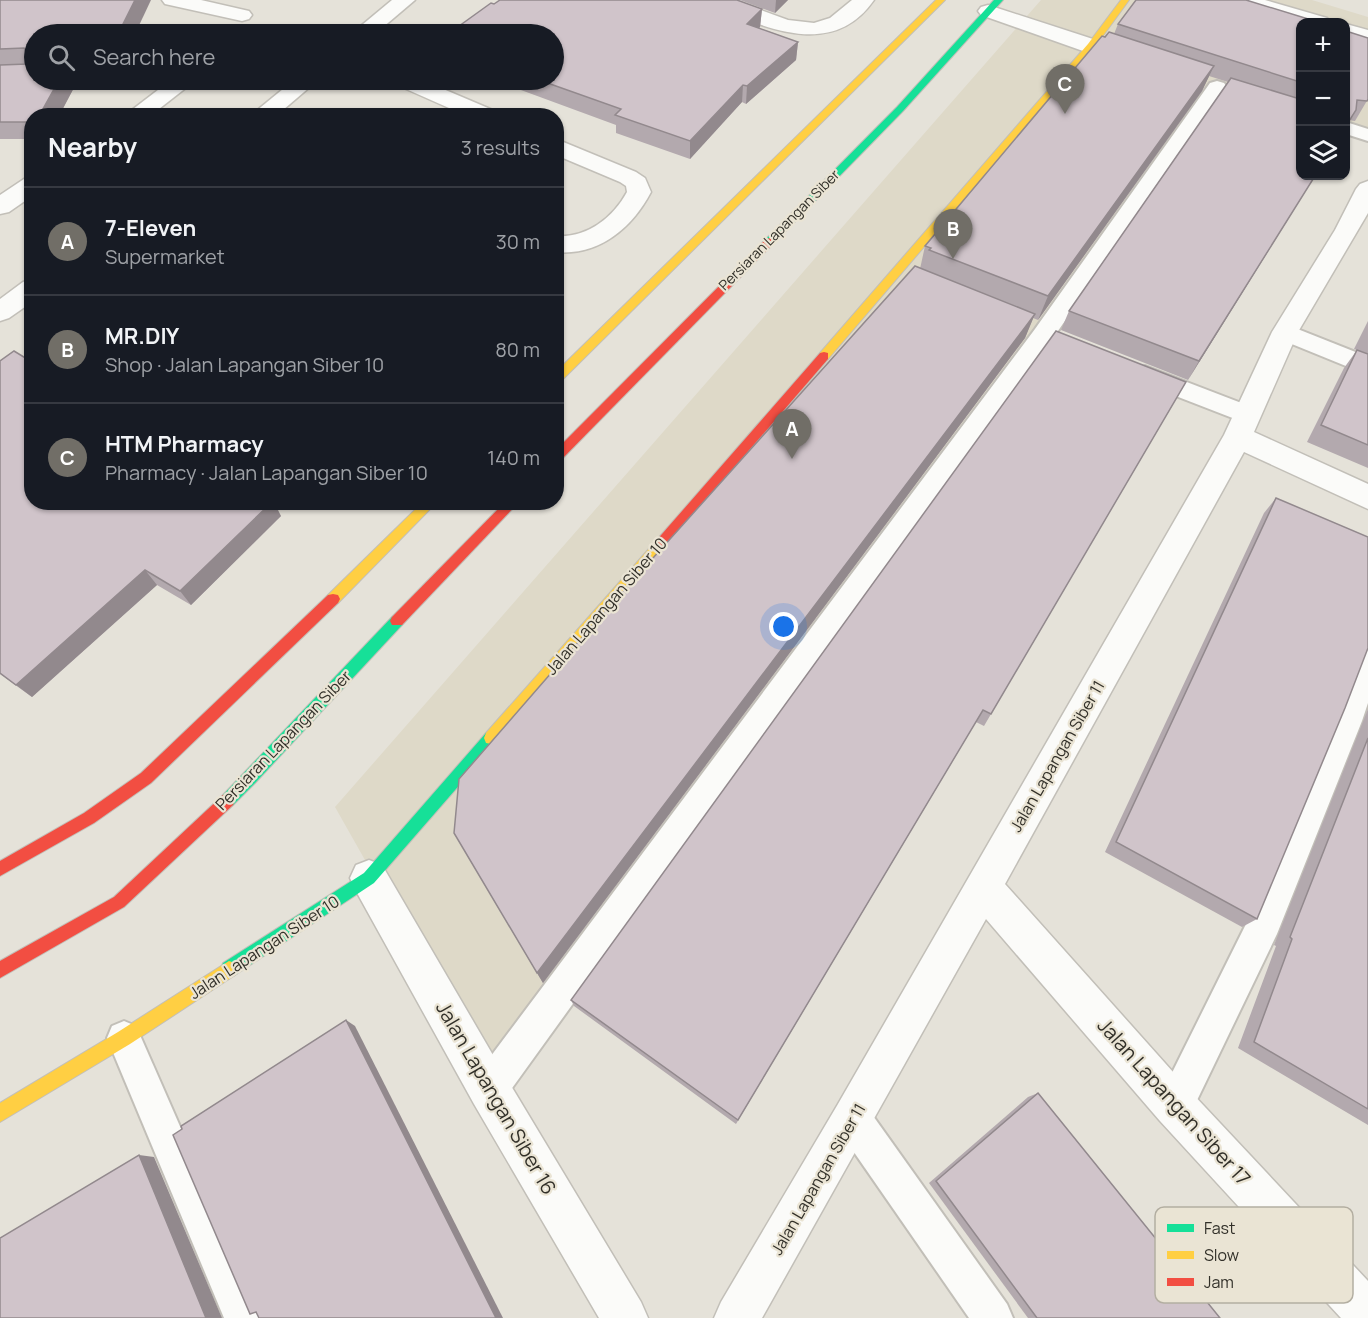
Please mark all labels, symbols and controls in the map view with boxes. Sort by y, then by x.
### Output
map controls [1296,18,1350,180]
button: + [1296,18,1350,72]
search box [24,24,564,90]
icon: search [45,41,78,74]
text: Search here [93,42,215,72]
pin: C [1046,64,1084,114]
button: − [1296,72,1350,126]
button: layers [1296,126,1350,180]
text: Nearby [48,129,137,165]
text: 3 results [461,134,540,161]
street label: Persiaran Lapangan Siber [714,165,843,294]
pin: B [934,210,972,259]
text: 7-Eleven [105,213,196,243]
text: A [61,228,74,255]
text: 30 m [496,228,540,255]
text: Supermarket [105,243,225,270]
text: MR.DIY [105,321,179,351]
text: B [61,336,74,363]
text: 80 m [495,336,540,363]
text: Shop · Jalan Lapangan Siber 10 [105,351,384,378]
pin: A [772,410,812,459]
text: HTM Pharmacy [105,429,264,459]
text: C [60,444,75,471]
text: 140 m [487,444,540,471]
text: Pharmacy · Jalan Lapangan Siber 10 [105,459,428,486]
street label: Jalan Lapangan Siber 10 [540,533,672,679]
your location [769,612,798,641]
street label: Persiaran Lapangan Siber [210,665,356,815]
street label: Jalan Lapangan Siber 11 [1005,676,1109,836]
street label: Jalan Lapangan Siber 10 [185,890,343,1004]
street label: Jalan Lapangan Siber 16 [430,996,563,1199]
street label: Jalan Lapangan Siber 17 [1092,1012,1257,1191]
street label: Jalan Lapangan Siber 11 [766,1099,870,1259]
legend [1155,1207,1353,1303]
text: Fast [1204,1217,1235,1239]
text: Slow [1204,1244,1239,1266]
text: Jam [1204,1271,1234,1293]

